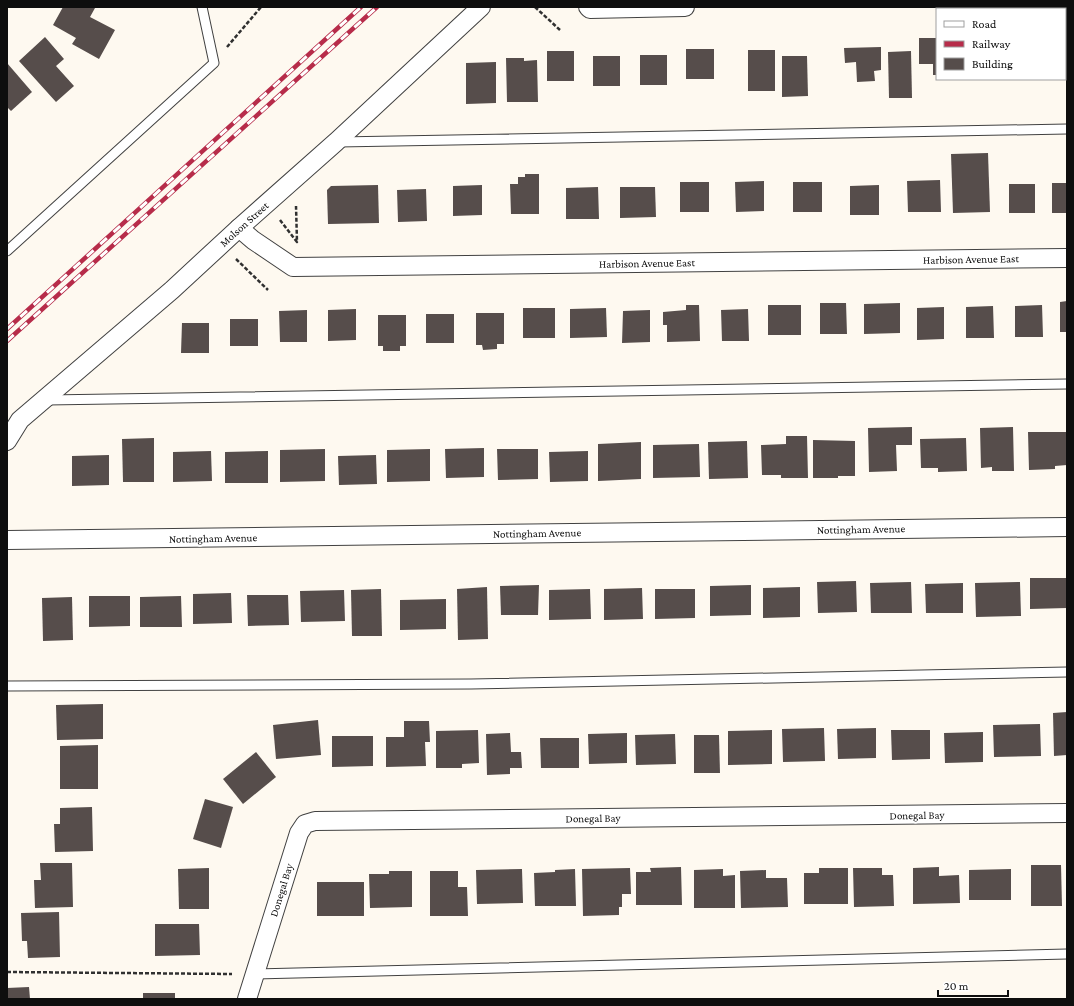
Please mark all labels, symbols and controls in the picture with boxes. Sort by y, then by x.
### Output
legend [936,8,1066,80]
text: Road [972,17,997,31]
text: Railway [972,37,1011,51]
text: Building [972,57,1013,71]
street label: Molson Street [217,199,271,249]
street label: Harbison Avenue East [923,252,1019,266]
street label: Harbison Avenue East [599,256,695,270]
street label: Nottingham Avenue [817,522,905,537]
street label: Nottingham Avenue [493,526,581,541]
street label: Nottingham Avenue [169,531,257,546]
street label: Donegal Bay [889,809,946,822]
street label: Donegal Bay [565,812,622,825]
street label: Donegal Bay [267,861,296,918]
scale bar [938,972,1008,998]
text: 20 m [944,979,969,993]

